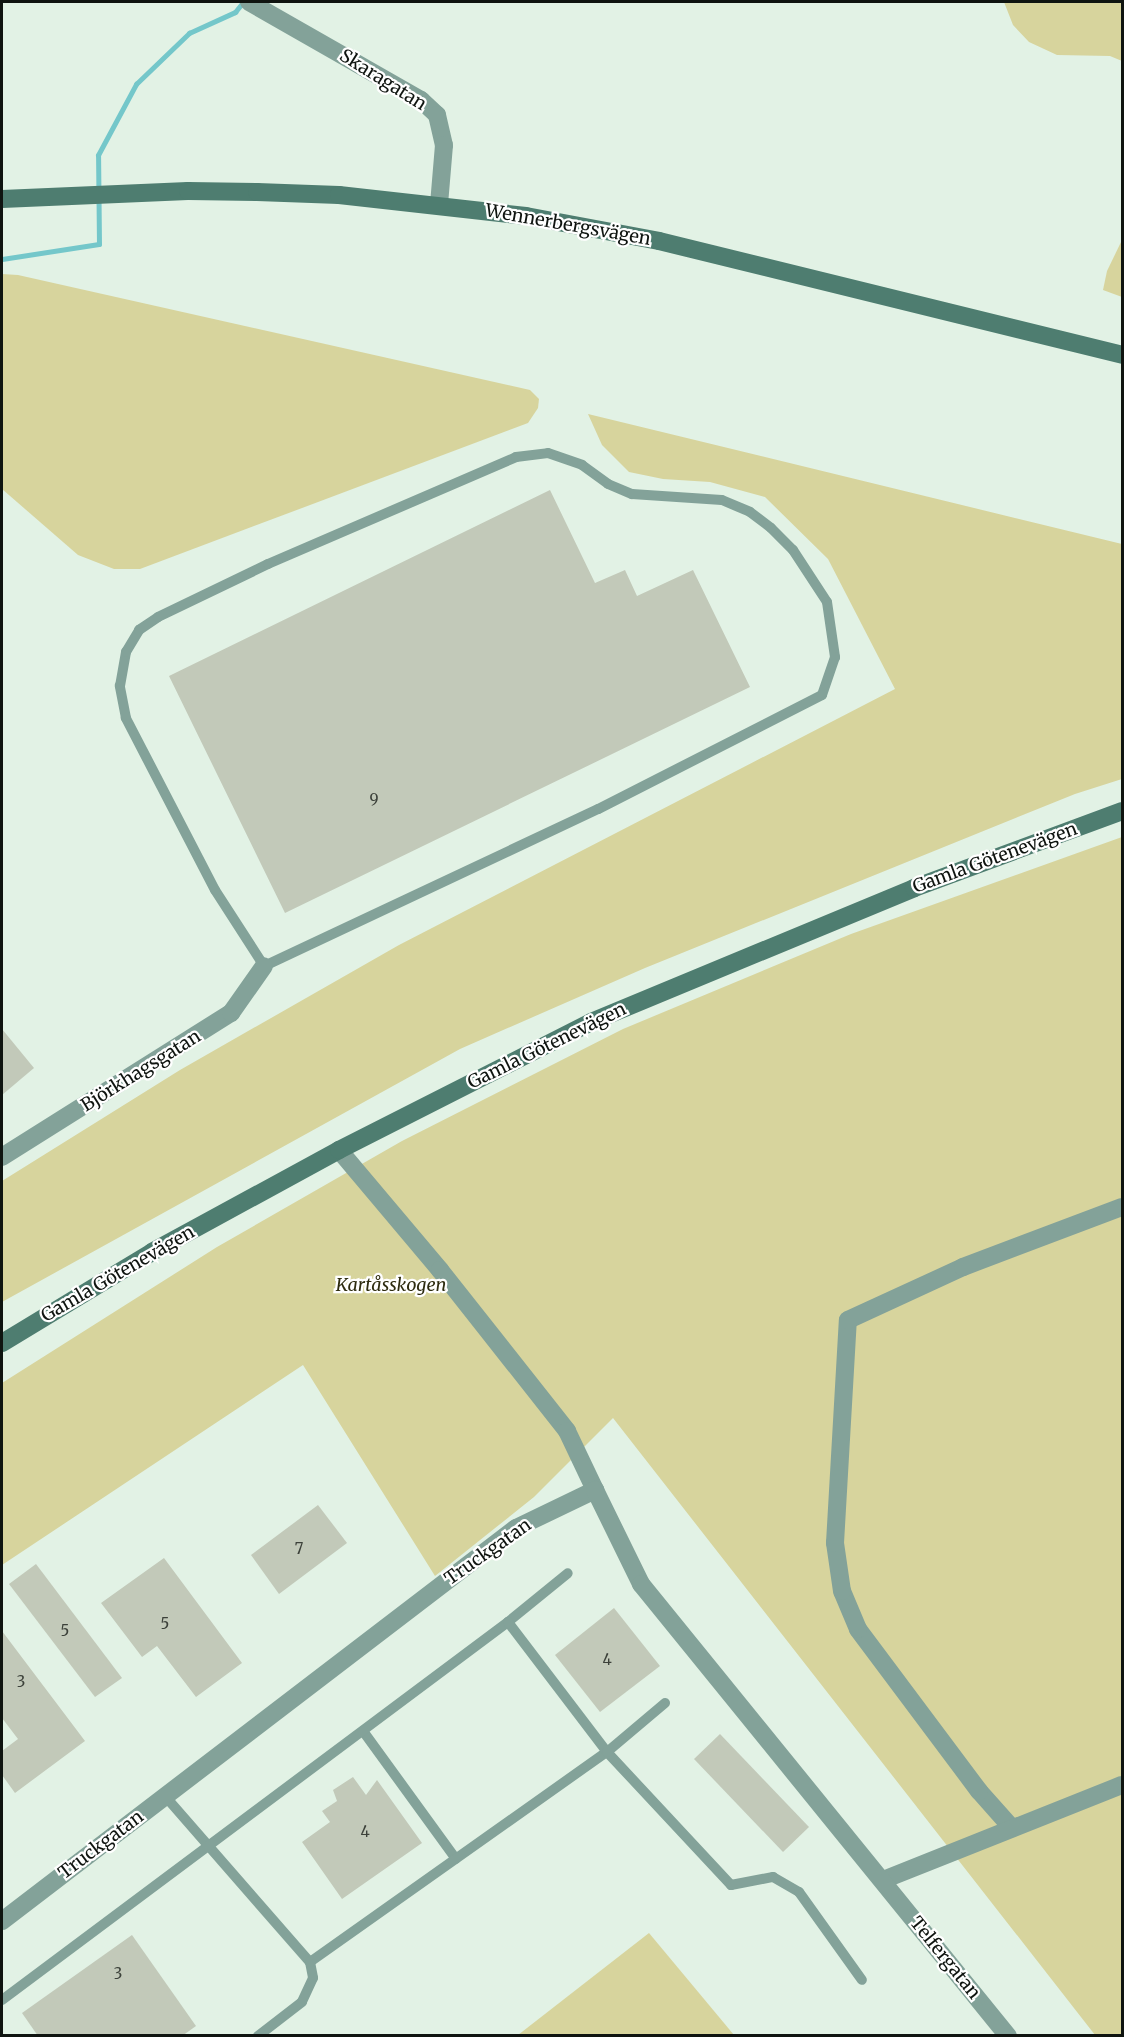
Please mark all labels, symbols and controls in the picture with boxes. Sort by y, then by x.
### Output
street label: Skaragatan [336,45,430,115]
street label: Wennerbergsvägen [484,200,652,250]
house number: 9 [369,791,379,809]
street label: Gamla Götenevägen [910,818,1080,898]
street label: Gamla Götenevägen [464,998,630,1094]
street label: Björkhagsgatan [77,1026,205,1116]
street label: Gamla Götenevägen [38,1221,198,1327]
park label: Kartåsskogen [336,1274,446,1296]
street label: Truckgatan [441,1514,535,1590]
house number: 7 [295,1540,303,1558]
house number: 5 [161,1615,169,1633]
house number: 5 [61,1622,69,1640]
house number: 4 [602,1651,612,1669]
house number: 3 [17,1673,25,1691]
street label: Truckgatan [54,1806,148,1884]
house number: 4 [360,1823,370,1841]
street label: Telfergatan [905,1912,985,2004]
house number: 3 [114,1965,122,1983]

